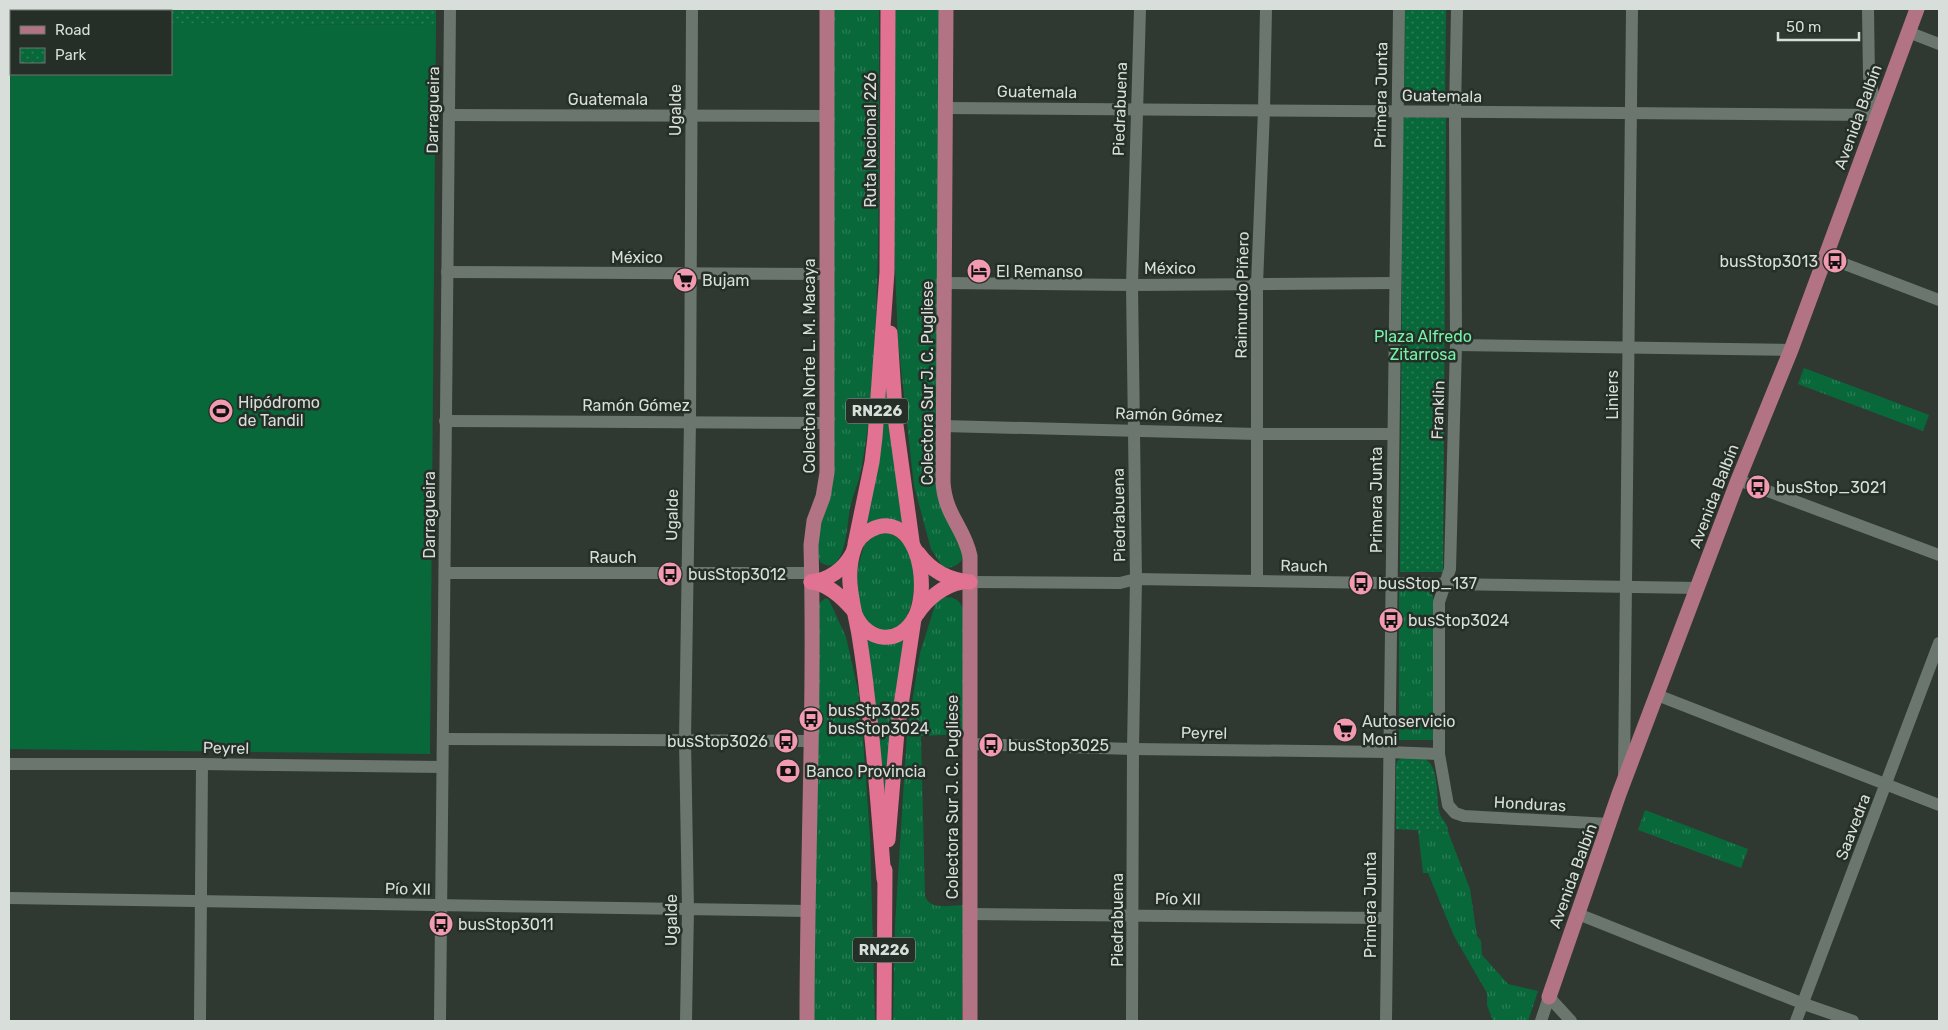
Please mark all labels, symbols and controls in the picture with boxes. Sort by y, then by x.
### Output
legend [10,10,172,75]
scale bar [1778,10,1859,42]
text: 50 m [1786,18,1821,36]
text: Road [55,21,91,39]
street label: Primera Junta [1371,42,1391,148]
text: Park [55,46,86,64]
street label: Piedrabuena [1109,62,1131,156]
street label: Avenida Balbín [1830,62,1886,172]
street label: Darragueira [423,66,443,154]
street label: Ruta Nacional 226 [861,72,880,208]
street label: Guatemala [997,82,1077,102]
street label: Ugalde [666,84,685,136]
street label: Guatemala [1402,86,1482,106]
street label: Guatemala [568,90,648,109]
street label: Raimundo Piñero [1231,231,1253,359]
street label: México [611,248,663,267]
bus stop icon: busStop3013 [1822,248,1848,274]
place label: busStop3013 [1720,252,1818,271]
street label: Colectora Norte L. M. Macaya [800,258,819,474]
hotel icon: El Remanso [966,258,992,284]
street label: México [1144,259,1196,278]
place label: El Remanso [996,262,1083,281]
supermarket icon: Bujam [672,267,698,293]
place label: Bujam [702,271,750,290]
street label: Colectora Sur J. C. Pugliese [918,281,937,485]
park label: Plaza Alfredo Zitarrosa [1374,327,1472,364]
street label: Liniers [1603,370,1622,420]
street label: Franklin [1427,380,1449,440]
place label: Hipódromo de Tandil [238,393,320,430]
street label: Ramón Gómez [582,396,690,415]
sports icon: Hipódromo de Tandil [208,398,234,424]
road number: RN226 [846,398,908,424]
street label: Ramón Gómez [1115,404,1223,426]
street label: Avenida Balbín [1685,441,1743,551]
street label: Primera Junta [1367,447,1386,553]
street label: Piedrabuena [1109,468,1129,562]
street label: Darragueira [420,471,439,559]
bus stop icon: busStop_3021 [1745,474,1771,500]
place label: busStop_3021 [1776,478,1886,497]
street label: Ugalde [662,489,682,541]
street label: Rauch [589,548,637,567]
street label: Rauch [1280,556,1328,576]
bus stop icon: busStop3012 [657,561,683,587]
place label: busStop3012 [688,565,786,584]
bus stop icon: busStop_137 [1348,570,1374,596]
place label: busStop_137 [1378,574,1477,593]
bus stop icon: busStop3024 [1378,607,1404,633]
place label: busStop3024 [1408,611,1509,630]
street label: Colectora Sur J. C. Pugliese [943,695,962,899]
place label: busStp3025 busStop3024 [828,701,929,738]
bus stop icon: busStp3025 busStop3024 [798,706,824,732]
place label: Autoservicio Moni [1362,712,1456,749]
supermarket icon: Autoservicio Moni [1332,717,1358,743]
street label: Peyrel [1181,723,1227,743]
bus stop icon: busStop3026 [773,728,799,754]
place label: busStop3026 [667,732,768,751]
bus stop icon: busStop3025 [978,732,1004,758]
place label: busStop3025 [1008,736,1109,755]
street label: Peyrel [203,738,249,758]
bank icon: Banco Provincia [775,758,801,784]
place label: Banco Provincia [806,762,926,781]
street label: Saavedra [1832,791,1874,863]
street label: Honduras [1493,793,1567,815]
street label: Avenida Balbín [1545,821,1601,931]
street label: Primera Junta [1361,852,1380,958]
street label: Piedrabuena [1108,873,1127,967]
street label: Pío XII [385,879,431,899]
street label: Pío XII [1155,889,1201,909]
street label: Ugalde [662,894,681,946]
bus stop icon: busStop3011 [428,911,454,937]
place label: busStop3011 [458,915,554,934]
road number: RN226 [853,938,915,962]

